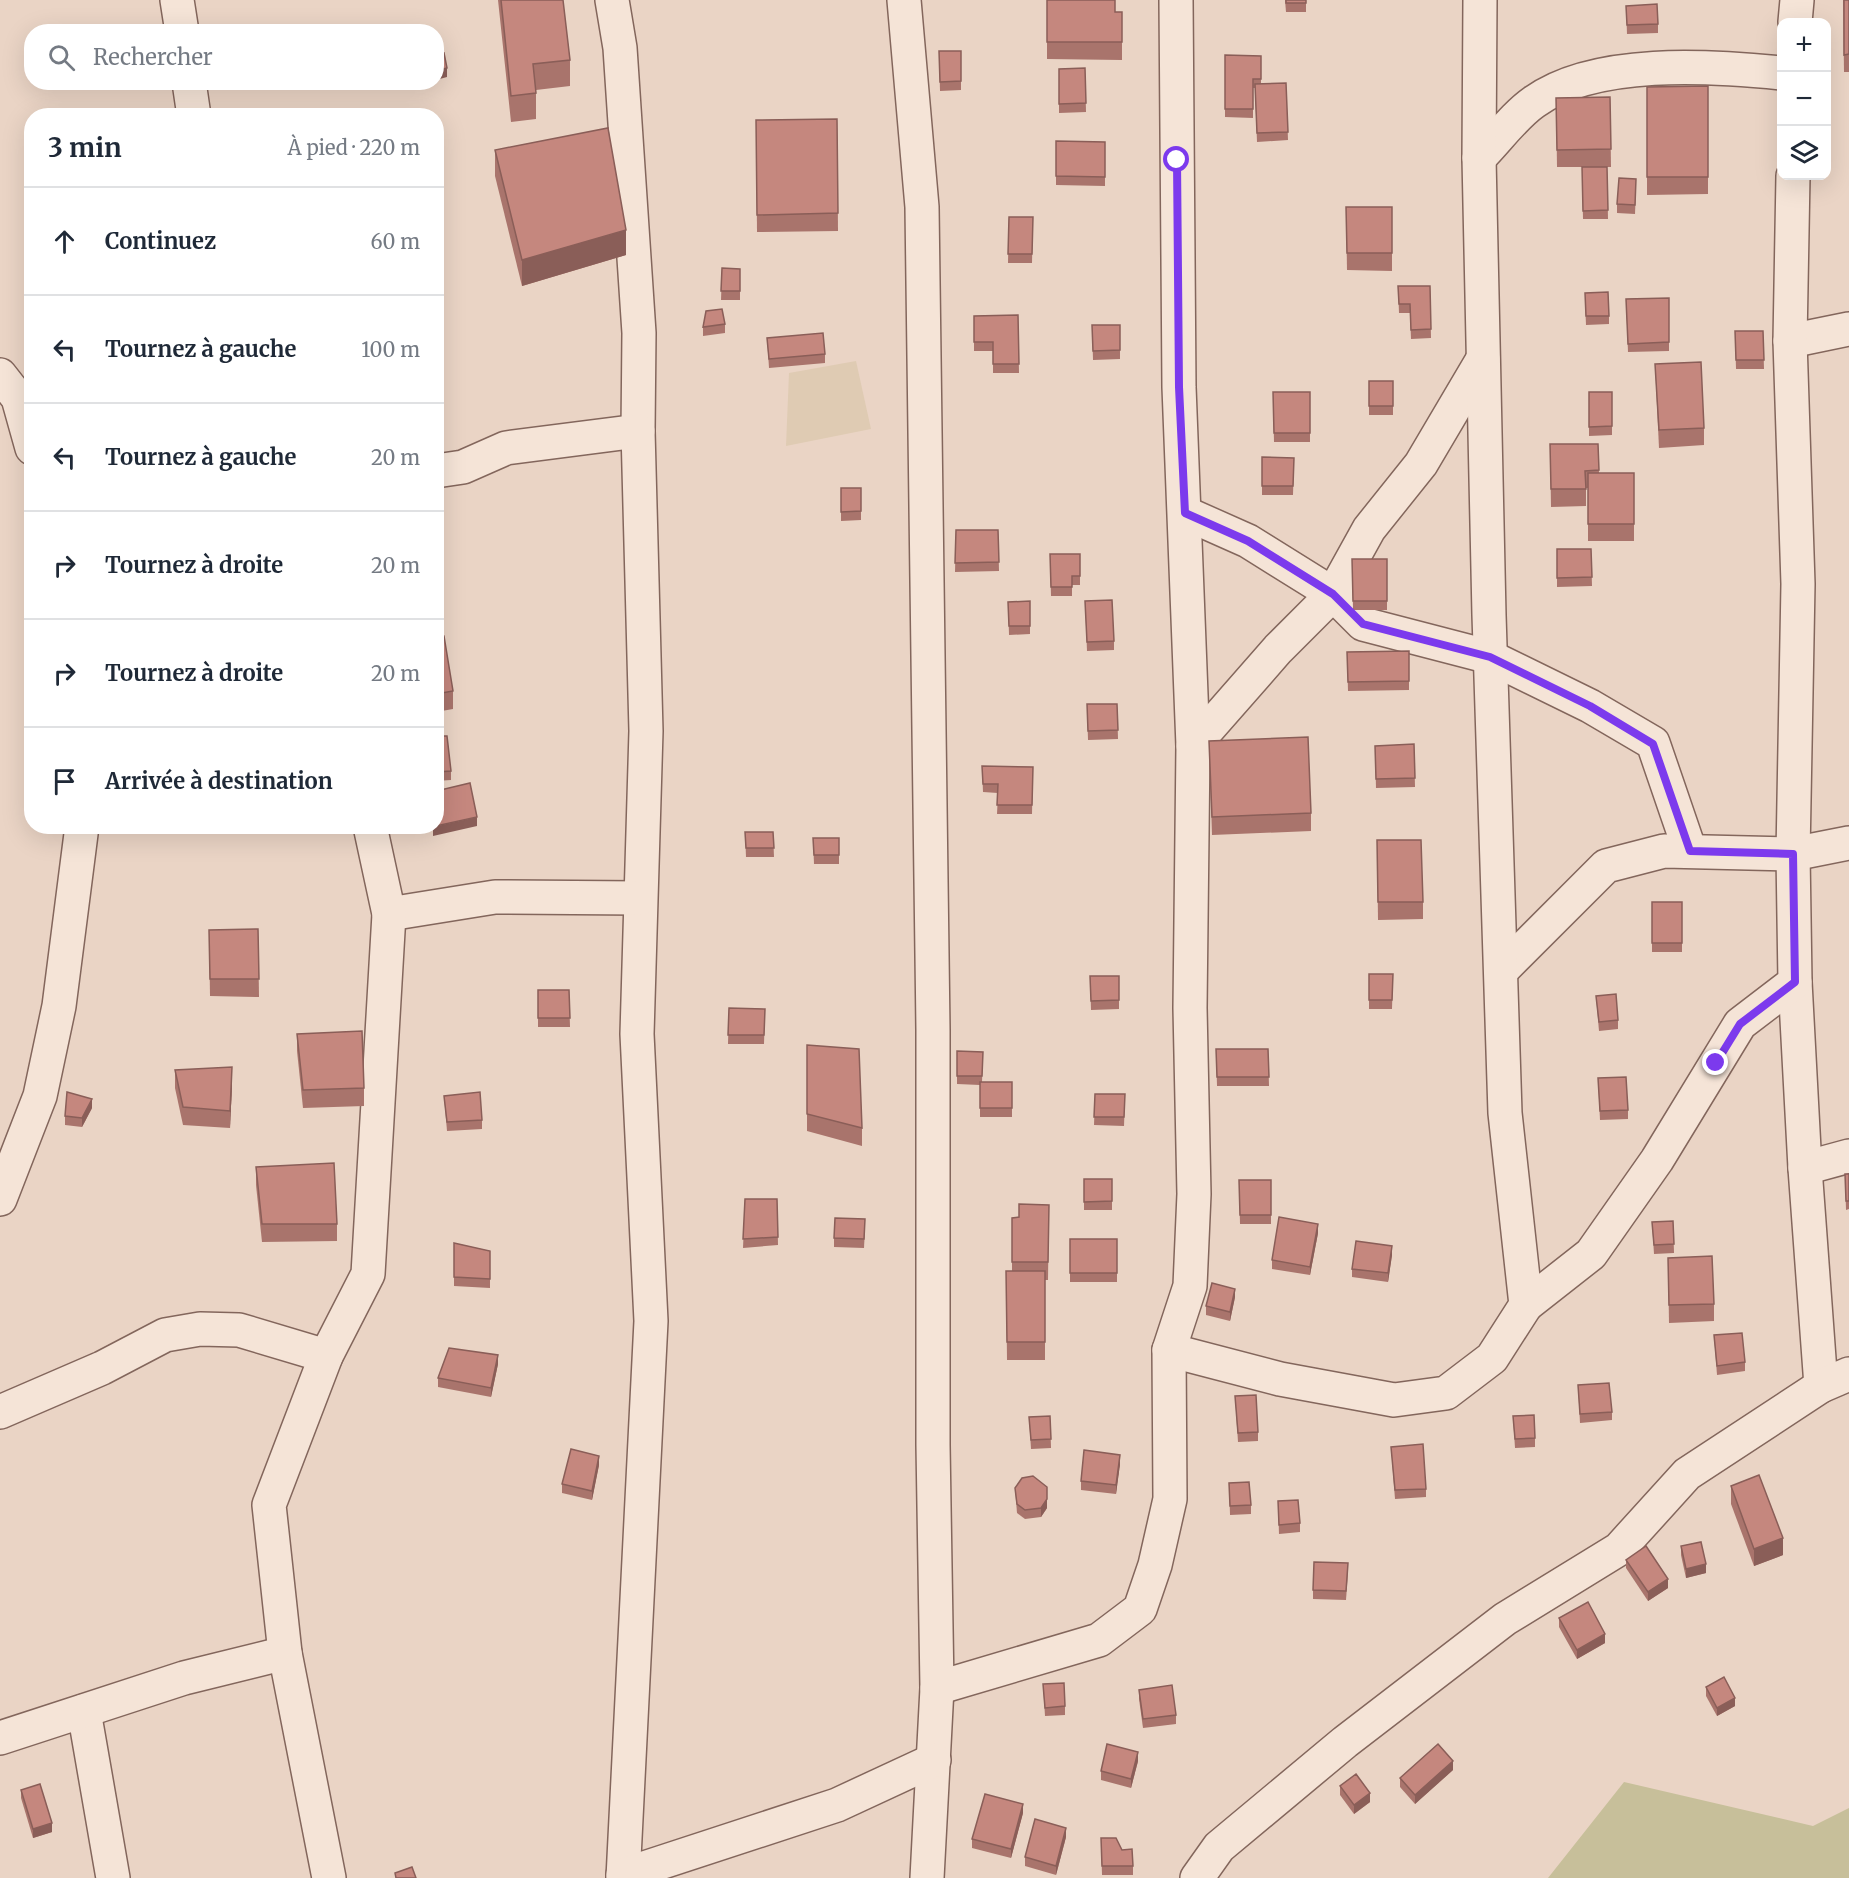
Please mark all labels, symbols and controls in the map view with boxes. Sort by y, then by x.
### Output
map controls [1777,18,1831,180]
button: + [1777,18,1831,72]
search box [24,24,444,90]
icon: search [45,41,78,74]
text: Rechercher [93,43,213,71]
button: − [1777,72,1831,126]
button: layers [1777,126,1831,180]
text: 3 min [48,131,122,164]
text: À pied · 220 m [288,135,420,160]
route start [1163,146,1189,172]
icon: ahead [48,225,81,258]
text: Continuez [105,227,216,255]
text: 60 m [370,229,420,254]
icon: left [48,333,81,366]
text: Tournez à gauche [105,335,296,363]
text: 100 m [361,337,420,362]
icon: left [48,441,81,474]
text: Tournez à gauche [105,443,296,471]
text: 20 m [371,445,420,470]
icon: right [48,549,81,582]
text: Tournez à droite [105,551,283,579]
text: 20 m [371,553,420,578]
icon: right [48,657,81,690]
text: Tournez à droite [105,659,283,687]
text: 20 m [371,661,420,686]
icon: arrive [48,765,81,798]
text: Arrivée à destination [105,767,333,795]
route end [1702,1049,1728,1075]

